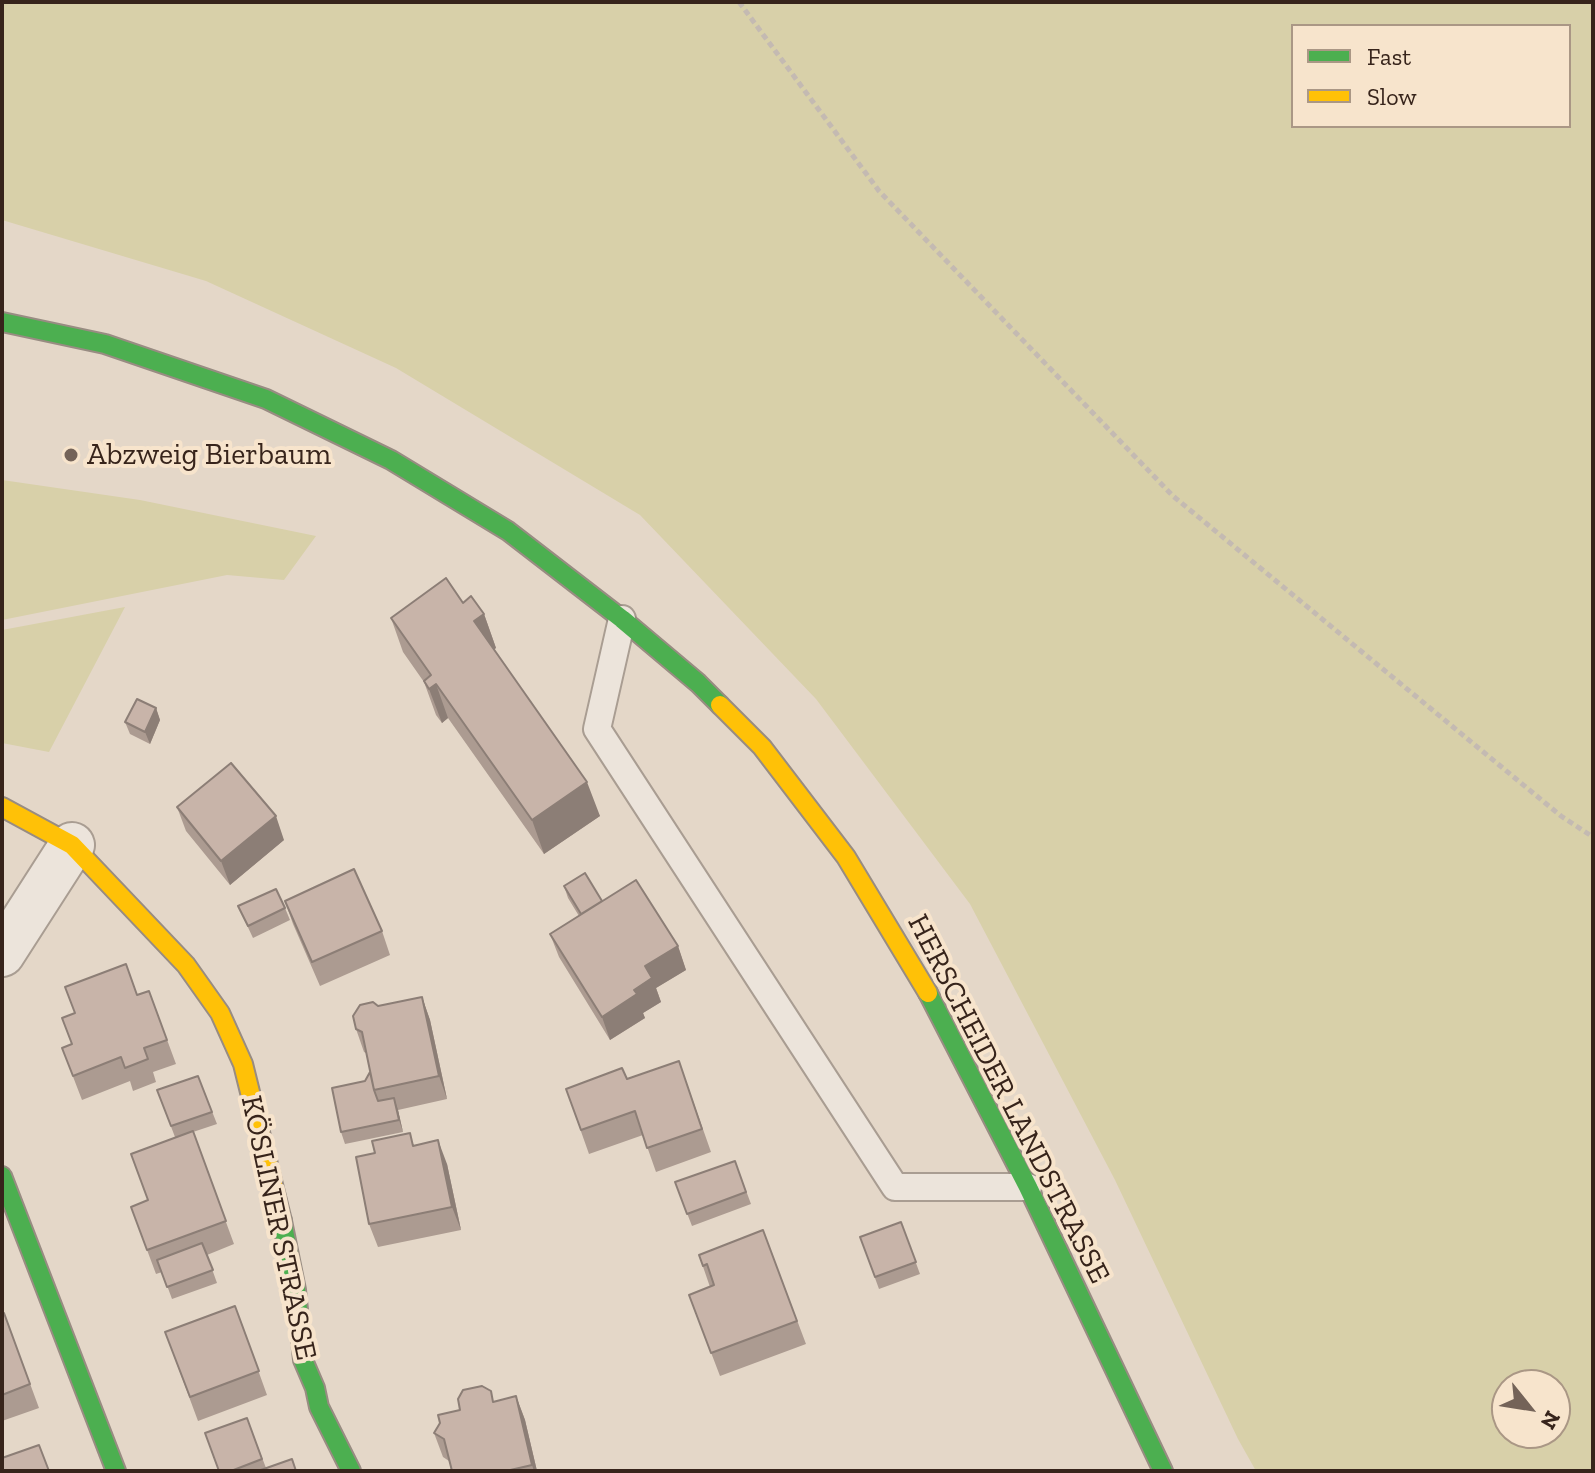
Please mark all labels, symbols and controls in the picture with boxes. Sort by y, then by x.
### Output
legend [1291,24,1571,128]
text: Fast [1367,42,1411,71]
text: Slow [1367,82,1417,111]
place label: Abzweig Bierbaum [87,437,331,473]
marker: Abzweig Bierbaum [62,446,80,464]
street label: HERSCHEIDER LANDSTRASSE [899,909,1117,1289]
street label: KÖSLINER STRASSE [232,1093,324,1363]
north arrow [1491,1369,1571,1449]
text: N [1535,1406,1566,1434]

